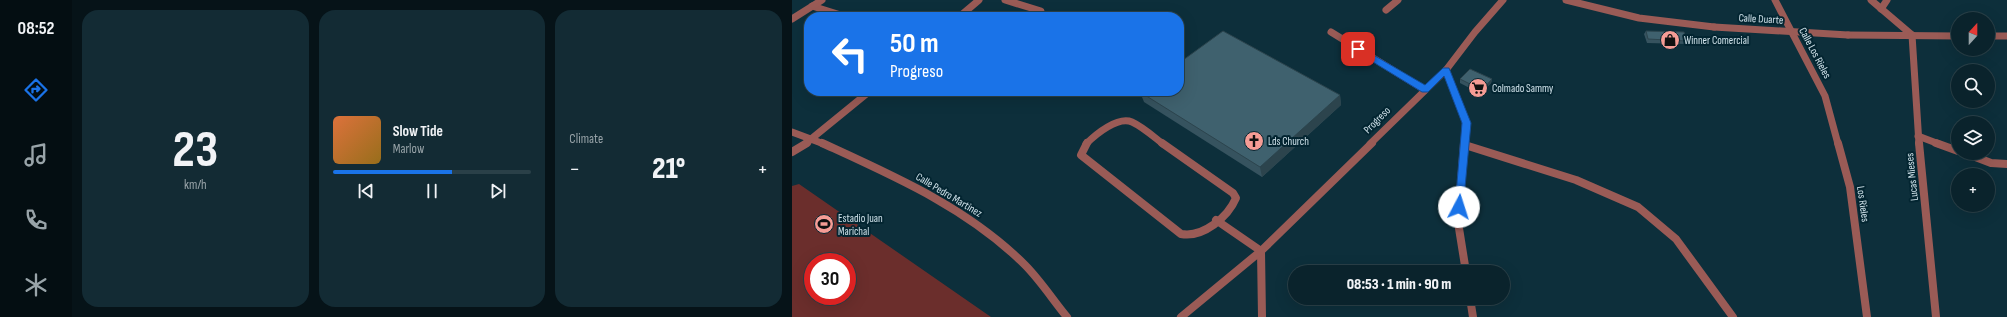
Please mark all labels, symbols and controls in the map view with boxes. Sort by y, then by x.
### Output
street label: Calle Duarte [1738,11,1784,27]
north arrow [1951,12,1995,56]
map controls [1951,12,1995,212]
text: 08:52 [18,18,54,39]
street label: Calle Los Rieles [1796,25,1834,81]
text: 50 m [890,27,939,60]
icon: left [824,28,876,80]
shop icon: Winner Comercial [1659,29,1681,51]
pin [1341,32,1375,66]
place label: Winner Comercial [1684,34,1749,47]
icon: arrive [1347,38,1369,60]
text: Progreso [890,61,943,82]
button: search [1951,64,1995,108]
icon: directions [22,76,50,104]
supermarket icon: Colmado Sammy [1467,77,1489,99]
place label: Colmado Sammy [1492,82,1554,95]
street label: Progreso [1361,104,1393,136]
button: layers [1951,116,1995,160]
text: 23 [172,119,218,182]
text: Slow Tide [393,122,443,141]
church icon: Lds Church [1243,130,1265,152]
text: Climate [569,131,603,147]
place label: Lds Church [1268,135,1309,148]
icon: music [22,141,50,169]
text: Marlow [393,141,424,157]
text: 21° [652,151,685,187]
street label: Lucas Mieses [1903,152,1921,202]
text: − [569,156,580,183]
text: + [757,156,768,183]
button: + [1951,168,1995,212]
street label: Calle Pedro Martinez [913,170,985,220]
text: km/h [184,177,207,193]
icon: previous [355,180,377,202]
icon: pause [421,180,443,202]
icon: next [487,180,509,202]
street label: Los Rieles [1854,185,1872,223]
position arrow [1438,186,1480,228]
icon: phone [22,206,50,234]
place label: Estadio Juan Marichal [838,212,883,238]
sports icon: Estadio Juan Marichal [813,213,835,235]
speed limit sign: 30 [804,253,856,305]
icon: climate [22,271,50,299]
text: 08:53 · 1 min · 90 m [1347,275,1451,294]

